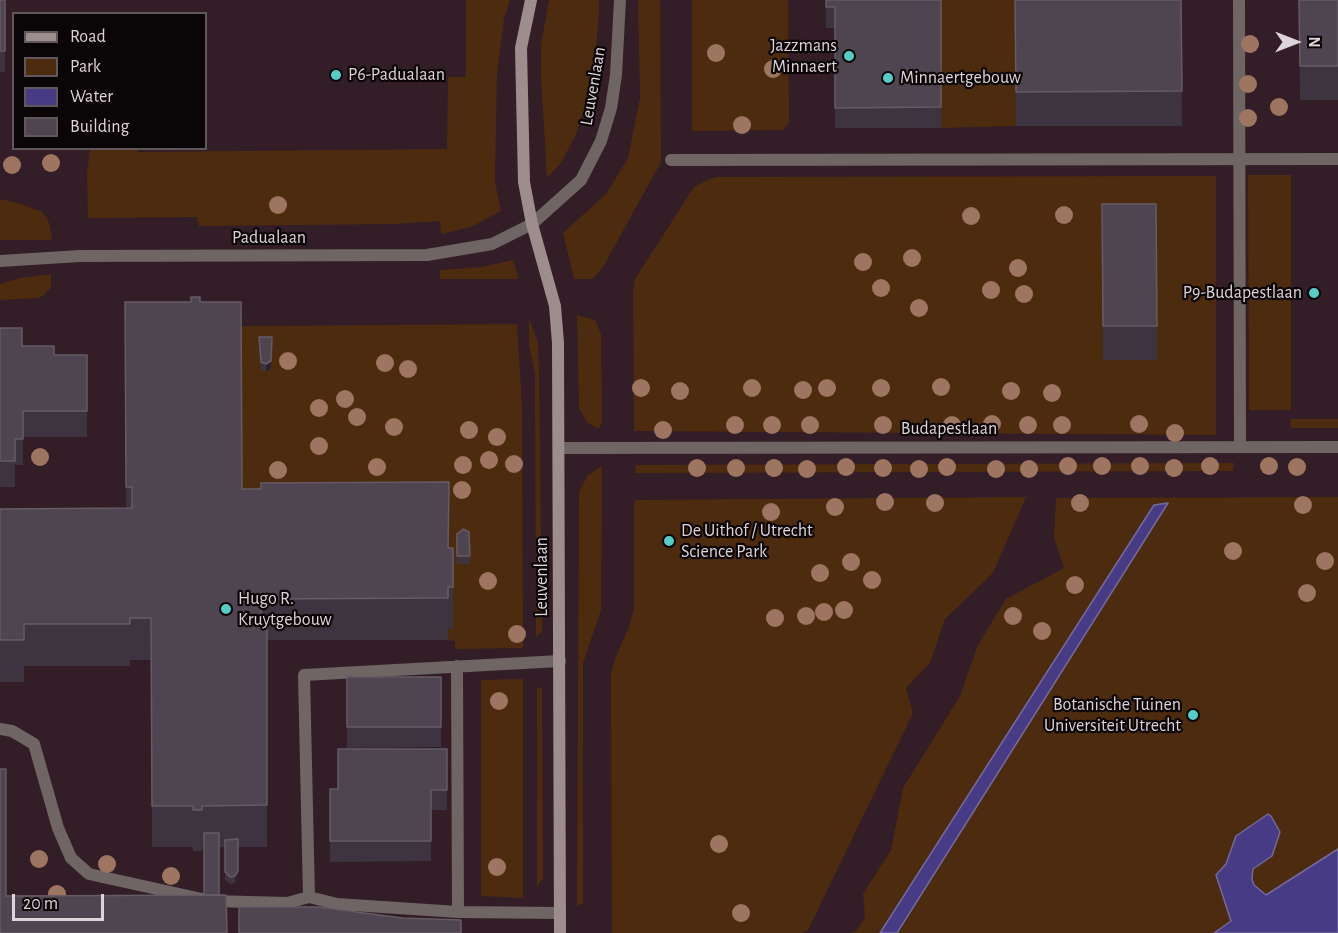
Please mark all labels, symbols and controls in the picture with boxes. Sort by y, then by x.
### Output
legend [12,12,207,150]
north arrow [1266,12,1326,72]
text: Road [70,28,106,46]
place label: Jazzmans Minnaert [770,35,837,78]
text: N [1306,36,1322,48]
street label: Leuvenlaan [575,45,611,127]
marker: Jazzmans Minnaert [842,49,856,63]
text: Park [70,58,101,76]
place label: P6-Padualaan [348,64,445,86]
place label: Minnaertgebouw [900,67,1021,89]
marker: P6-Padualaan [329,68,343,82]
marker: Minnaertgebouw [881,71,895,85]
text: Water [70,88,113,106]
text: Building [70,118,129,136]
street label: Padualaan [232,227,306,249]
place label: P9-Budapestlaan [1183,282,1302,304]
marker: P9-Budapestlaan [1307,286,1321,300]
street label: Budapestlaan [901,418,997,440]
place label: De Uithof / Utrecht Science Park [681,520,813,562]
marker: De Uithof / Utrecht Science Park [662,534,676,548]
street label: Leuvenlaan [531,537,553,617]
place label: Hugo R. Kruytgebouw [238,588,332,630]
marker: Hugo R. Kruytgebouw [219,602,233,616]
place label: Botanische Tuinen Universiteit Utrecht [1044,694,1181,736]
marker: Botanische Tuinen Universiteit Utrecht [1186,708,1200,722]
scale bar [15,882,106,920]
text: 20 m [23,895,58,913]

